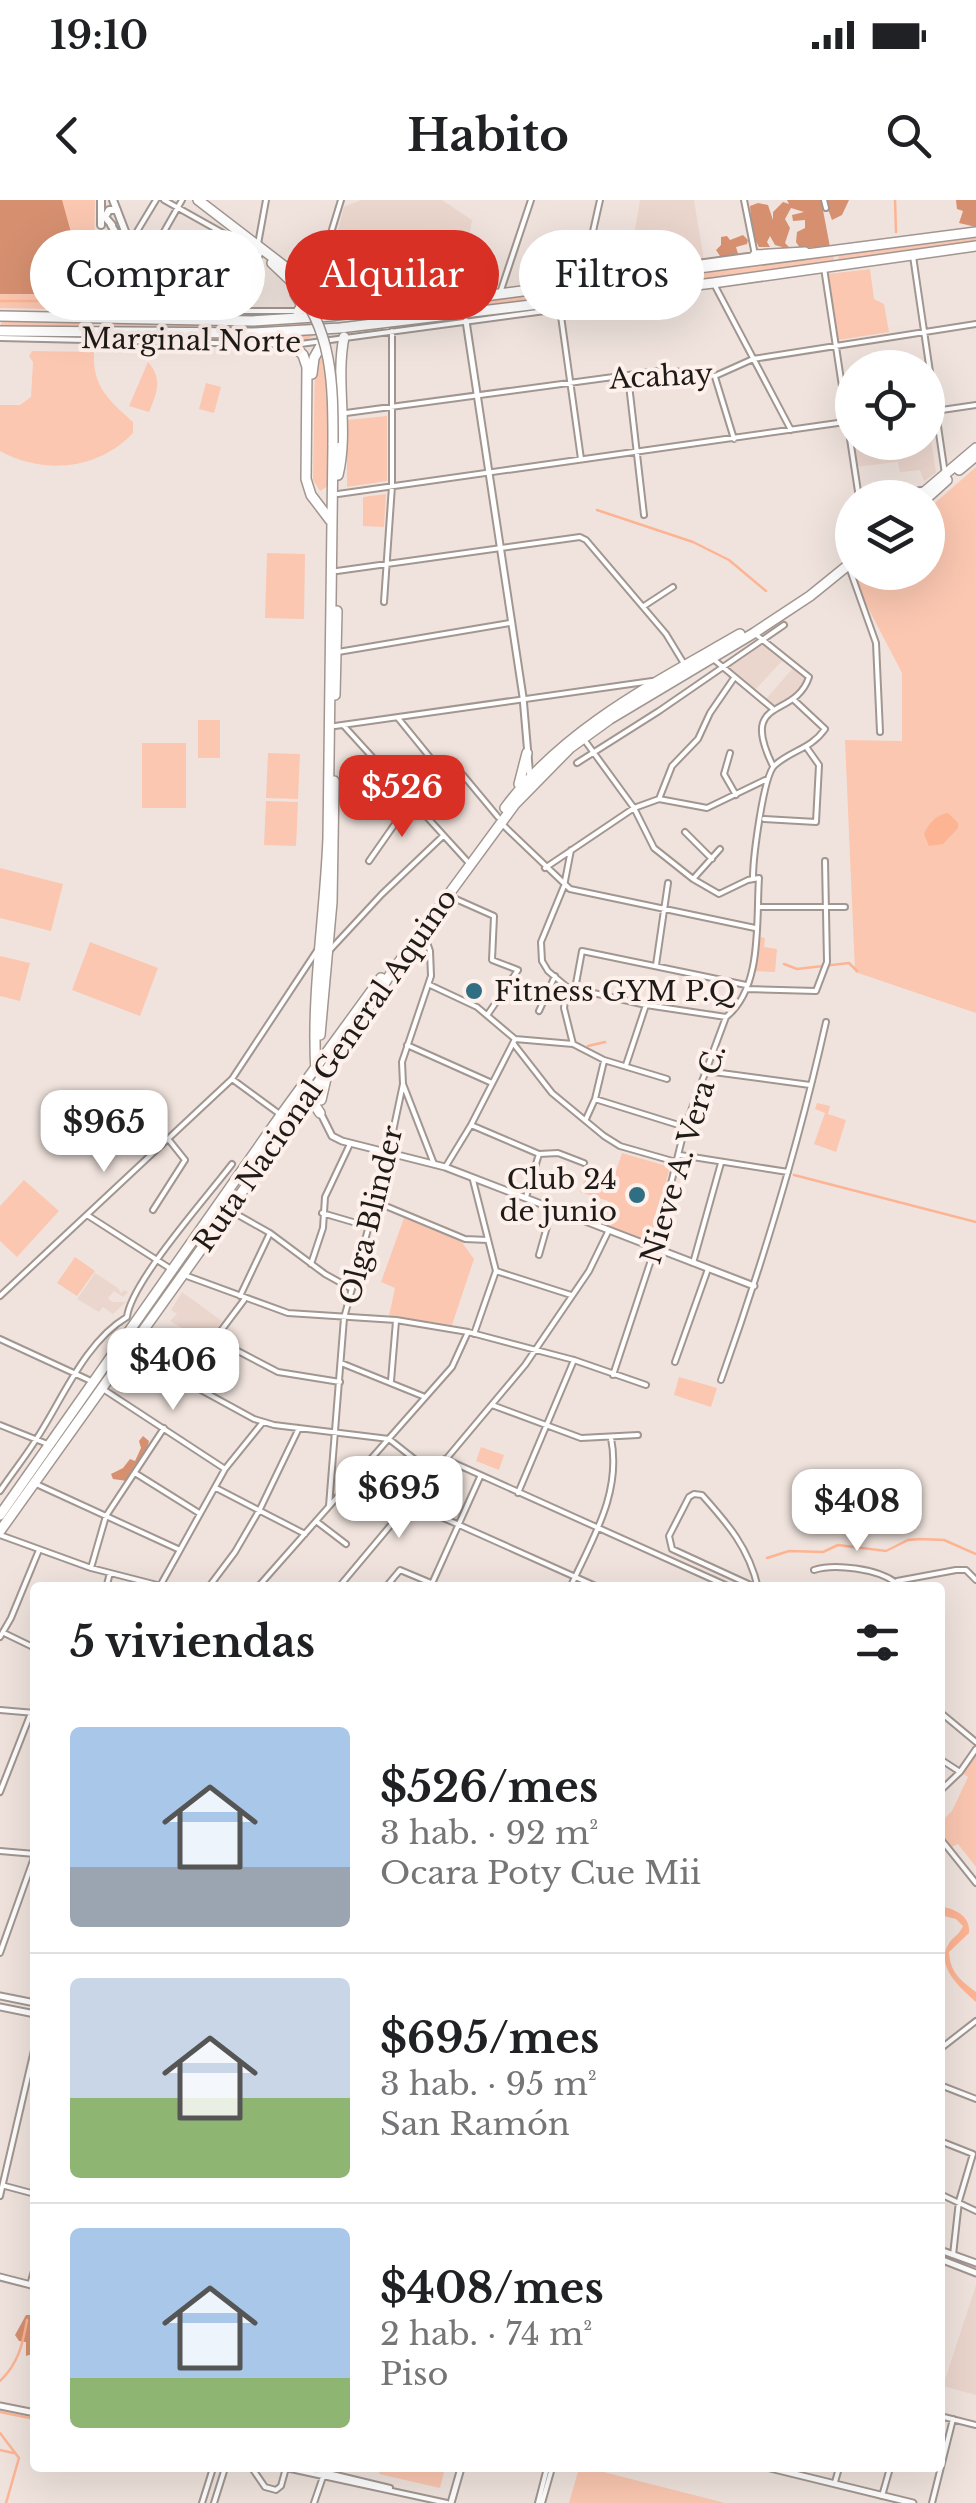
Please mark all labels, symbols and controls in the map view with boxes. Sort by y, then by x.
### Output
text: 19:10 [50,12,148,59]
text: Habito [407,107,569,163]
icon: back [40,108,95,163]
icon: search [881,108,936,163]
chip: Comprar [30,230,265,320]
chip: Alquilar [285,230,499,320]
chip: Filtros [519,230,704,320]
street label: Marginal Norte [81,321,301,360]
map controls [835,350,945,590]
button: locate [835,350,945,460]
street label: Acahay [607,356,714,397]
button: layers [835,480,945,590]
pin: $526 [343,755,461,840]
text: $526 [361,767,443,807]
street label: Ruta Nacional General Aquino [186,882,465,1259]
place label: Fitness GYM P.Q [494,974,736,1009]
marker: Fitness GYM P.Q [463,980,485,1002]
street label: Nieve A. Vera C. [633,1040,733,1268]
pin: $965 [45,1090,163,1175]
text: $965 [63,1102,145,1142]
street label: Olga Blinder [332,1121,411,1308]
place label: Club 24 de junio [500,1162,617,1229]
marker: Club 24 de junio [626,1184,648,1206]
pin: $406 [114,1328,232,1413]
text: $406 [129,1340,217,1380]
pin: $695 [340,1456,458,1541]
text: $695 [358,1468,440,1508]
pin: $408 [798,1469,916,1554]
text: $408 [814,1481,900,1521]
icon: filters [850,1615,905,1670]
text: 5 viviendas [70,1616,315,1668]
text: $526/mes [380,1761,598,1813]
icon: home [150,1767,270,1887]
text: 3 hab. · 92 m² [380,1813,598,1853]
text: Ocara Poty Cue Mii [380,1853,701,1893]
text: $695/mes [380,2012,599,2064]
icon: home [150,2018,270,2138]
text: 3 hab. · 95 m² [380,2064,597,2104]
text: San Ramón [380,2104,570,2144]
text: $408/mes [380,2262,604,2314]
icon: home [150,2268,270,2388]
text: 2 hab. · 74 m² [380,2314,592,2354]
text: Piso [380,2354,448,2394]

